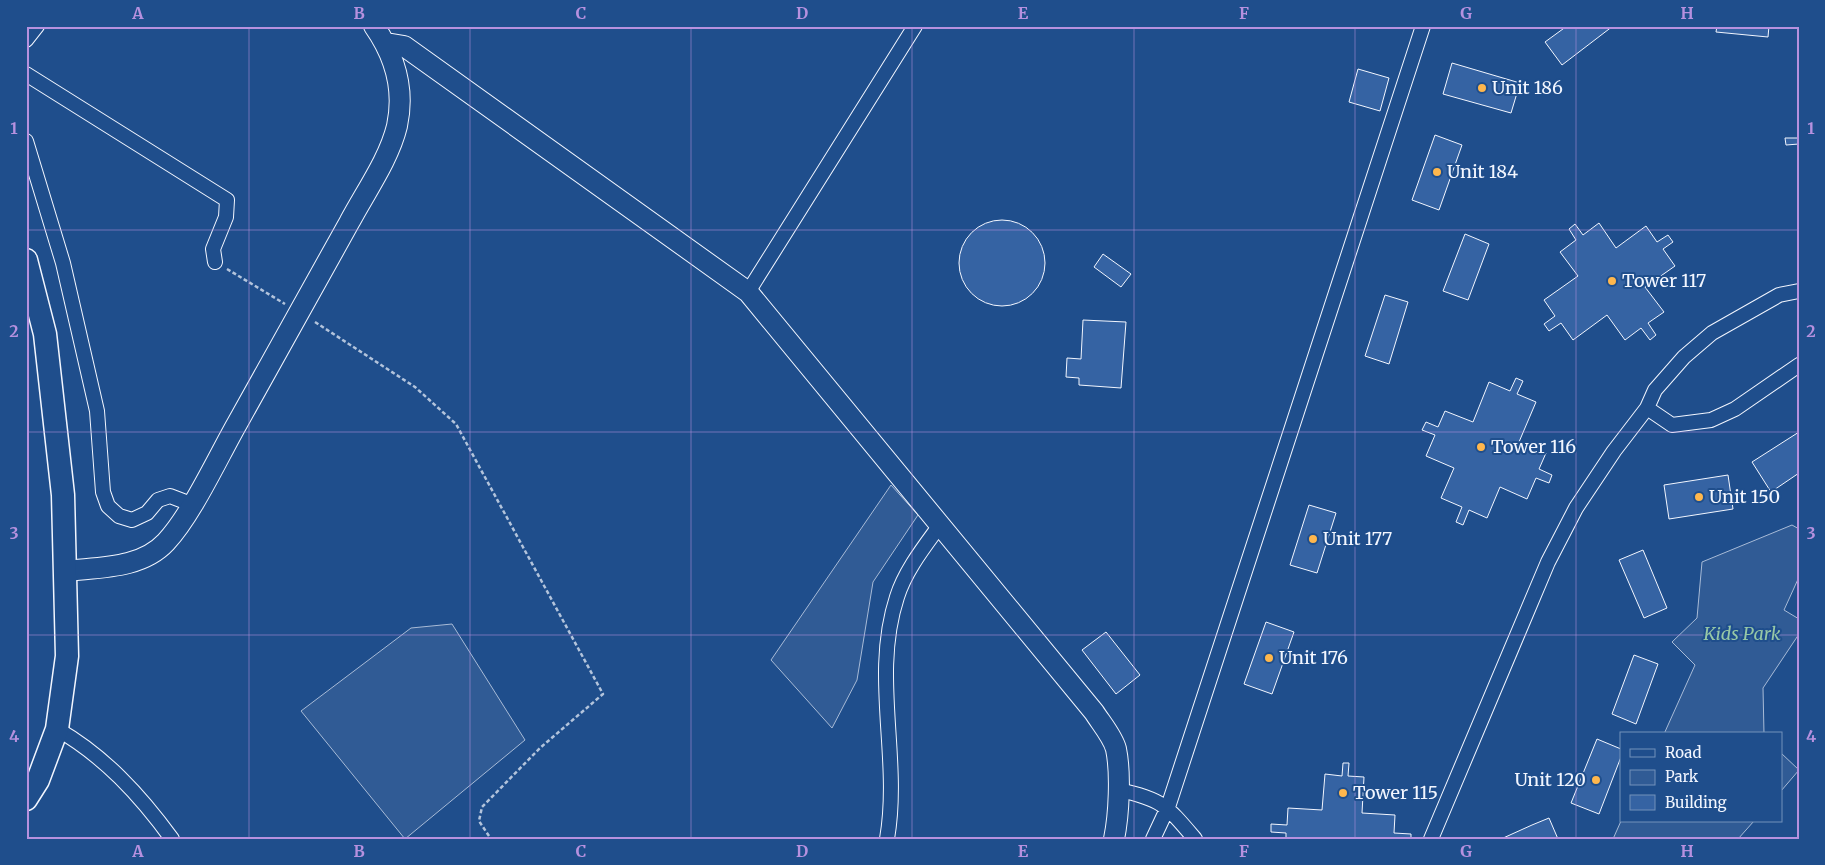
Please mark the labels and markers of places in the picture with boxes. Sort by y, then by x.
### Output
place label: Unit 186 [1492,76,1563,99]
marker: Unit 186 [1476,82,1488,94]
place label: Unit 184 [1447,160,1518,183]
marker: Unit 184 [1431,166,1443,178]
place label: Tower 117 [1622,269,1706,292]
marker: Tower 117 [1606,275,1618,287]
place label: Tower 116 [1491,435,1576,458]
marker: Tower 116 [1475,441,1487,453]
place label: Unit 150 [1709,485,1780,508]
marker: Unit 150 [1693,491,1705,503]
place label: Unit 177 [1323,527,1392,550]
marker: Unit 177 [1307,533,1319,545]
place label: Unit 176 [1279,646,1348,669]
marker: Unit 176 [1263,652,1275,664]
place label: Unit 120 [1514,768,1586,791]
marker: Unit 120 [1590,774,1602,786]
place label: Tower 115 [1353,781,1438,804]
marker: Tower 115 [1337,787,1349,799]

